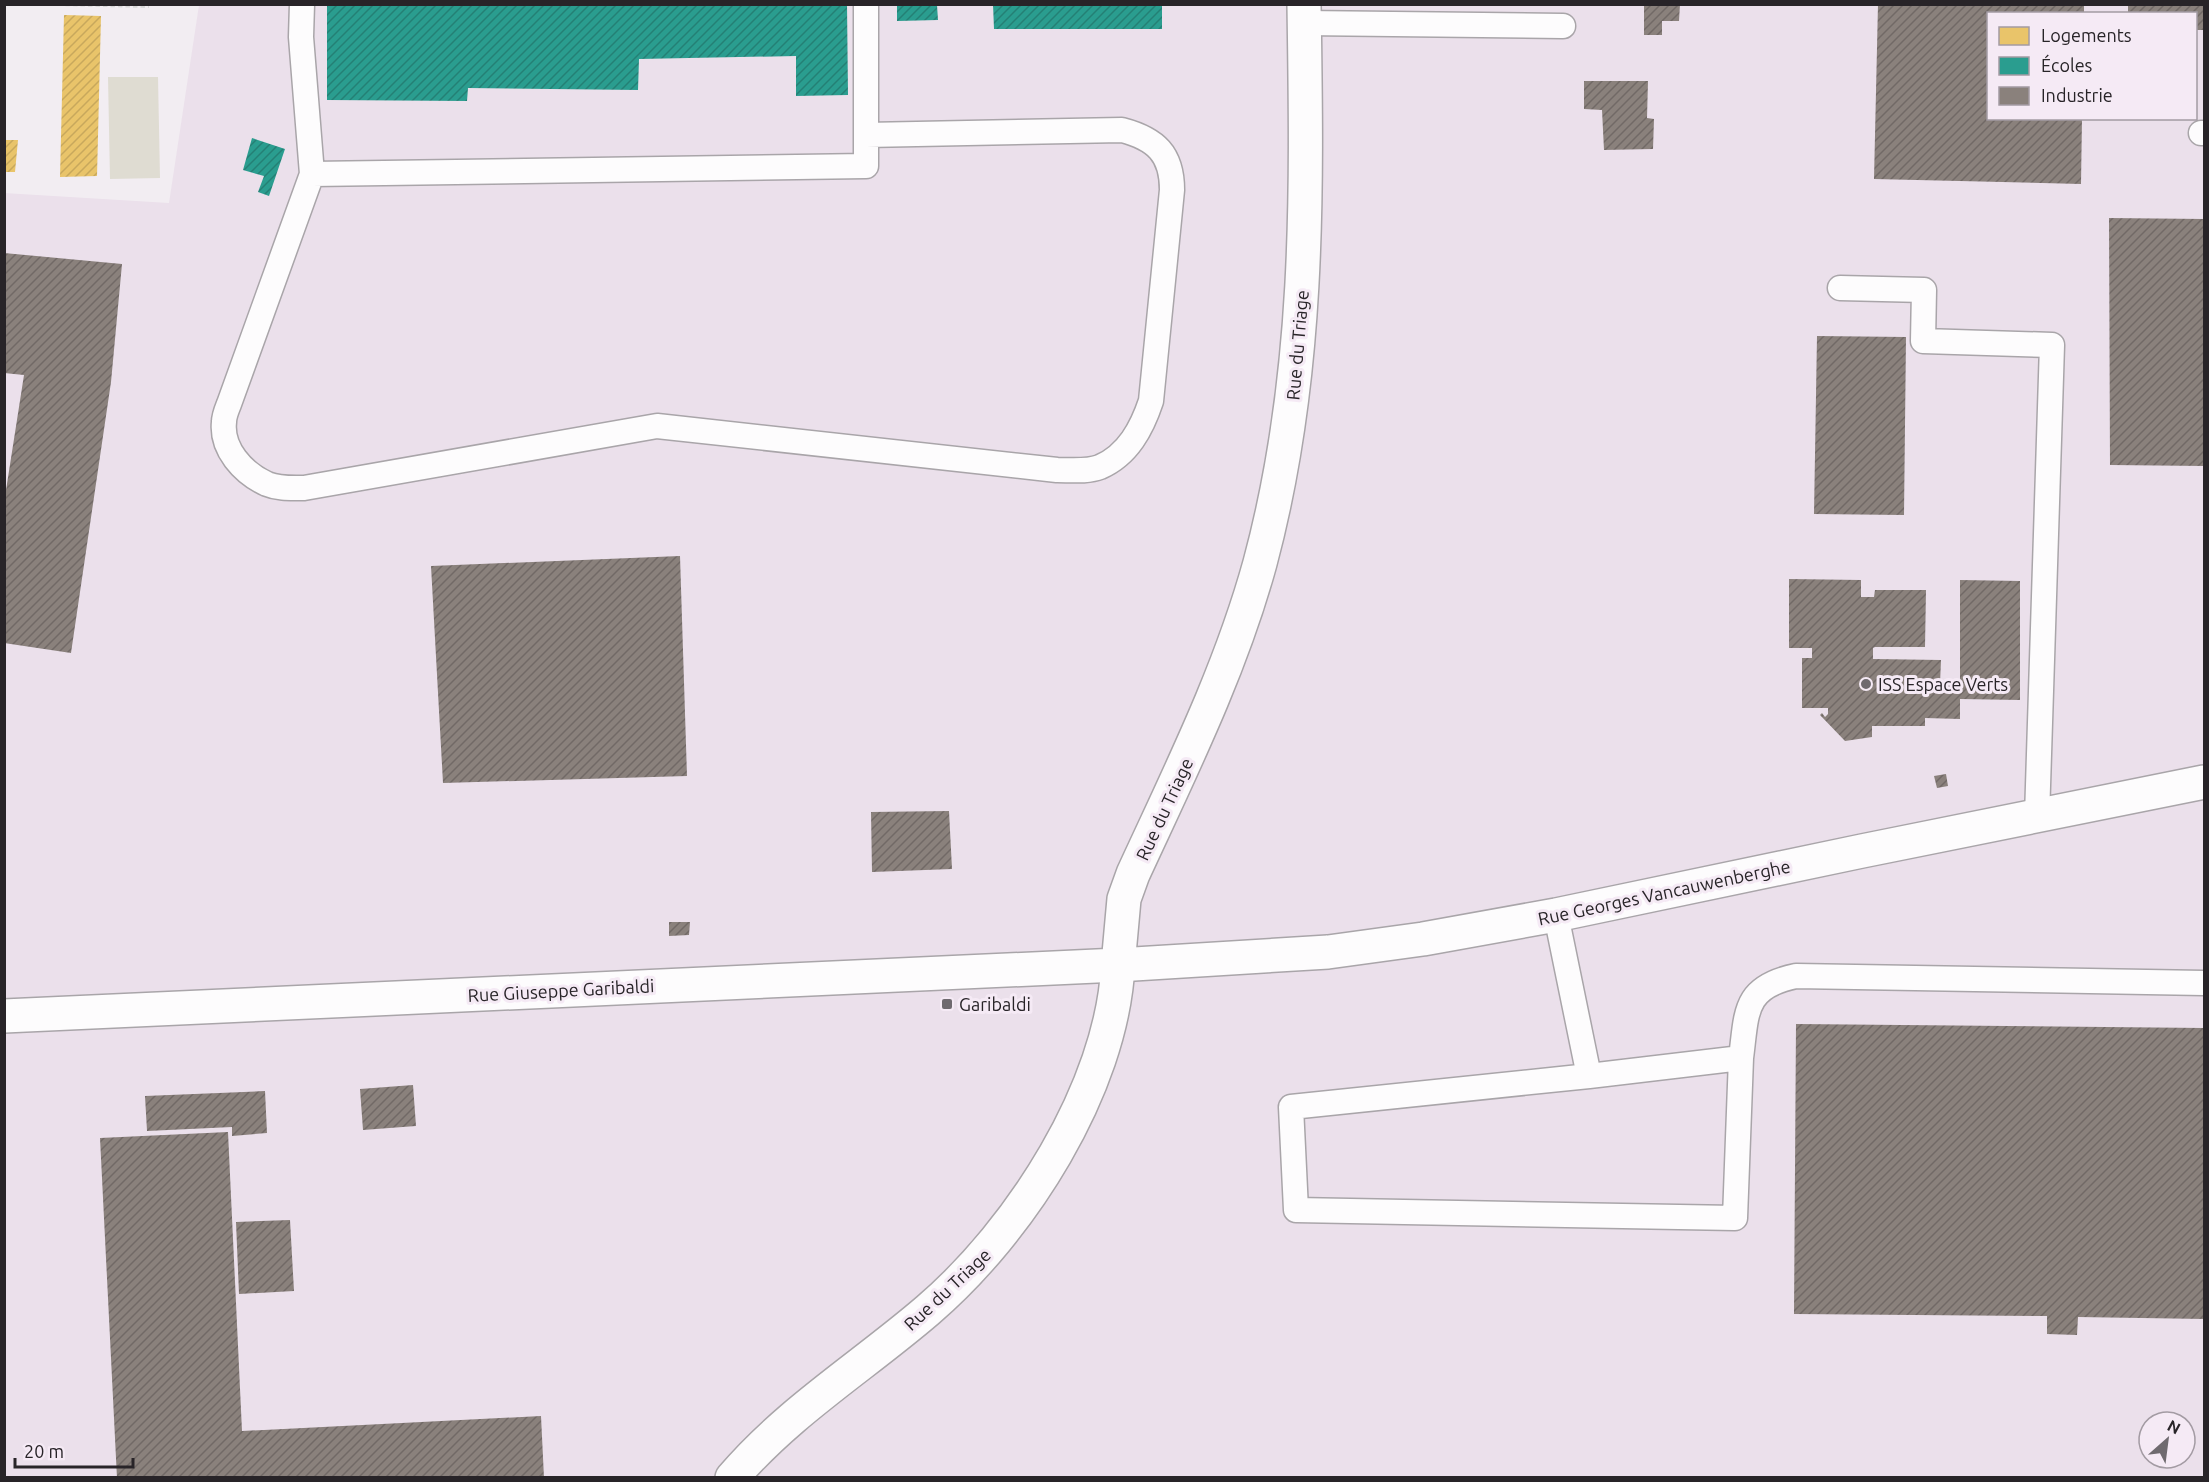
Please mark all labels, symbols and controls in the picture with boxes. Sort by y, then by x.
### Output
legend [1987,12,2197,120]
text: Logements [2041,25,2132,45]
text: Écoles [2041,54,2093,75]
text: Industrie [2041,85,2113,105]
street label: Rue du Triage [1282,289,1312,401]
place label: ISS Espace Verts [1878,674,2008,694]
marker: ISS Espace Verts [1859,677,1873,691]
street label: Rue du Triage [1132,755,1196,863]
street label: Rue Georges Vancauwenberghe [1536,855,1792,929]
street label: Rue Giuseppe Garibaldi [467,975,655,1005]
place label: Garibaldi [959,994,1031,1014]
marker: Garibaldi [940,997,954,1011]
street label: Rue du Triage [900,1244,994,1334]
north arrow [2137,1410,2197,1470]
text: N [2165,1416,2184,1438]
scale bar [15,1431,134,1469]
text: 20 m [24,1441,64,1461]

